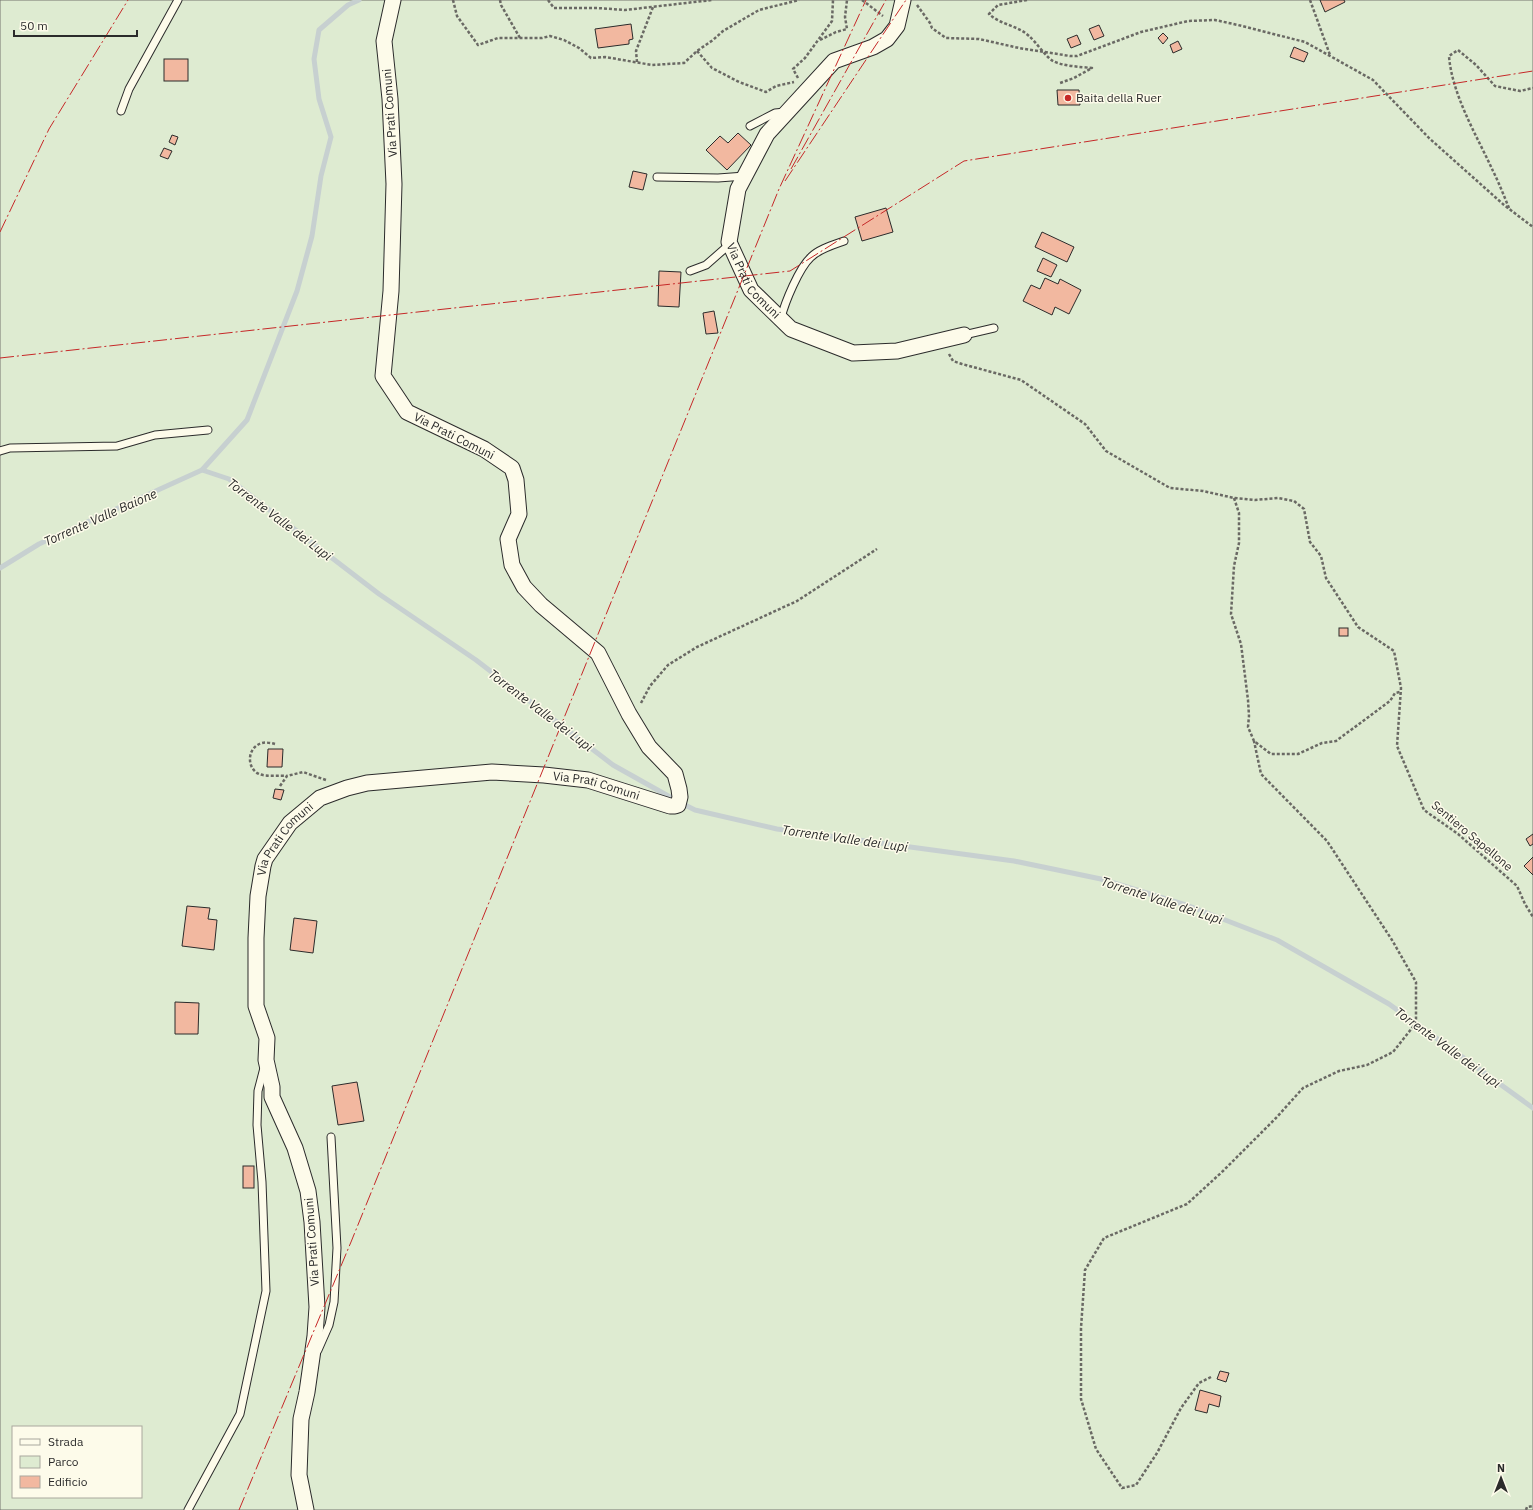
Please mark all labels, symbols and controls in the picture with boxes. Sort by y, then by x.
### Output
scale bar [14,12,137,38]
text: 50 m [20,18,48,33]
street label: Via Prati Comuni [379,68,400,158]
place label: Baita della Ruer [1076,90,1162,105]
marker: Baita della Ruer [1063,93,1073,103]
street label: Via Prati Comuni [723,240,784,322]
street label: Via Prati Comuni [411,409,497,462]
water label: Torrente Valle dei Lupi [224,474,336,565]
water label: Torrente Valle Baione [41,485,160,550]
water label: Torrente Valle dei Lupi [485,665,597,756]
street label: Via Prati Comuni [552,768,642,803]
street label: Sentiero Sapellone [1429,797,1516,874]
street label: Via Prati Comuni [254,799,316,877]
water label: Torrente Valle dei Lupi [781,821,910,856]
water label: Torrente Valle dei Lupi [1099,873,1225,928]
water label: Torrente Valle dei Lupi [1391,1003,1505,1092]
street label: Via Prati Comuni [301,1197,322,1287]
legend [12,1426,142,1498]
text: Strada [48,1434,84,1449]
text: Parco [48,1454,79,1469]
north arrow [1481,1458,1521,1498]
text: N [1497,1461,1505,1475]
text: Edificio [48,1474,88,1489]

